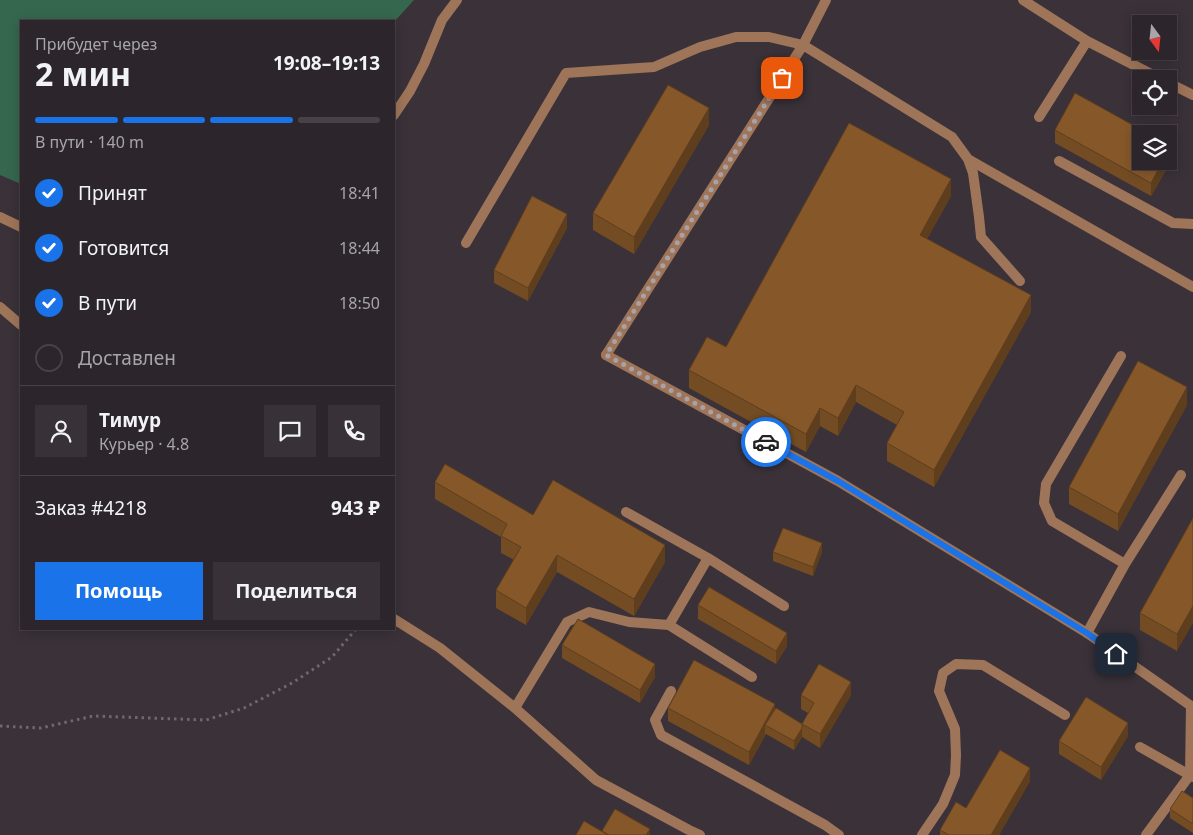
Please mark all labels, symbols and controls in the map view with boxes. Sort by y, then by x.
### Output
north arrow [1132,15,1178,60]
map controls [1132,15,1177,170]
text: Прибудет через [35,33,157,55]
text: 19:08–19:13 [273,50,380,76]
text: 2 мин [35,52,131,95]
pin [761,57,803,99]
icon: bag [768,64,796,92]
button: locate [1132,70,1177,115]
button: layers [1132,125,1177,170]
text: В пути · 140 m [35,131,144,153]
icon: check [35,179,63,207]
text: Принят [78,180,147,206]
text: 18:41 [339,182,380,204]
icon: check [35,234,63,262]
text: Готовится [78,235,169,261]
text: 18:44 [339,237,380,259]
icon: check [35,289,63,317]
text: В пути [78,290,137,316]
text: 18:50 [339,292,380,314]
text: Доставлен [78,345,176,371]
button: person [35,405,87,457]
button: chat [264,405,316,457]
button: phone [328,405,380,457]
text: Тимур [99,407,161,433]
courier [741,417,791,467]
icon: car [752,428,780,456]
text: Курьер · 4.8 [99,433,189,455]
text: Заказ #4218 [35,495,147,521]
text: 943 ₽ [331,495,380,521]
button: Помощь [35,562,203,620]
button: Поделиться [213,562,380,620]
pin [1095,633,1137,675]
icon: home [1102,640,1130,668]

